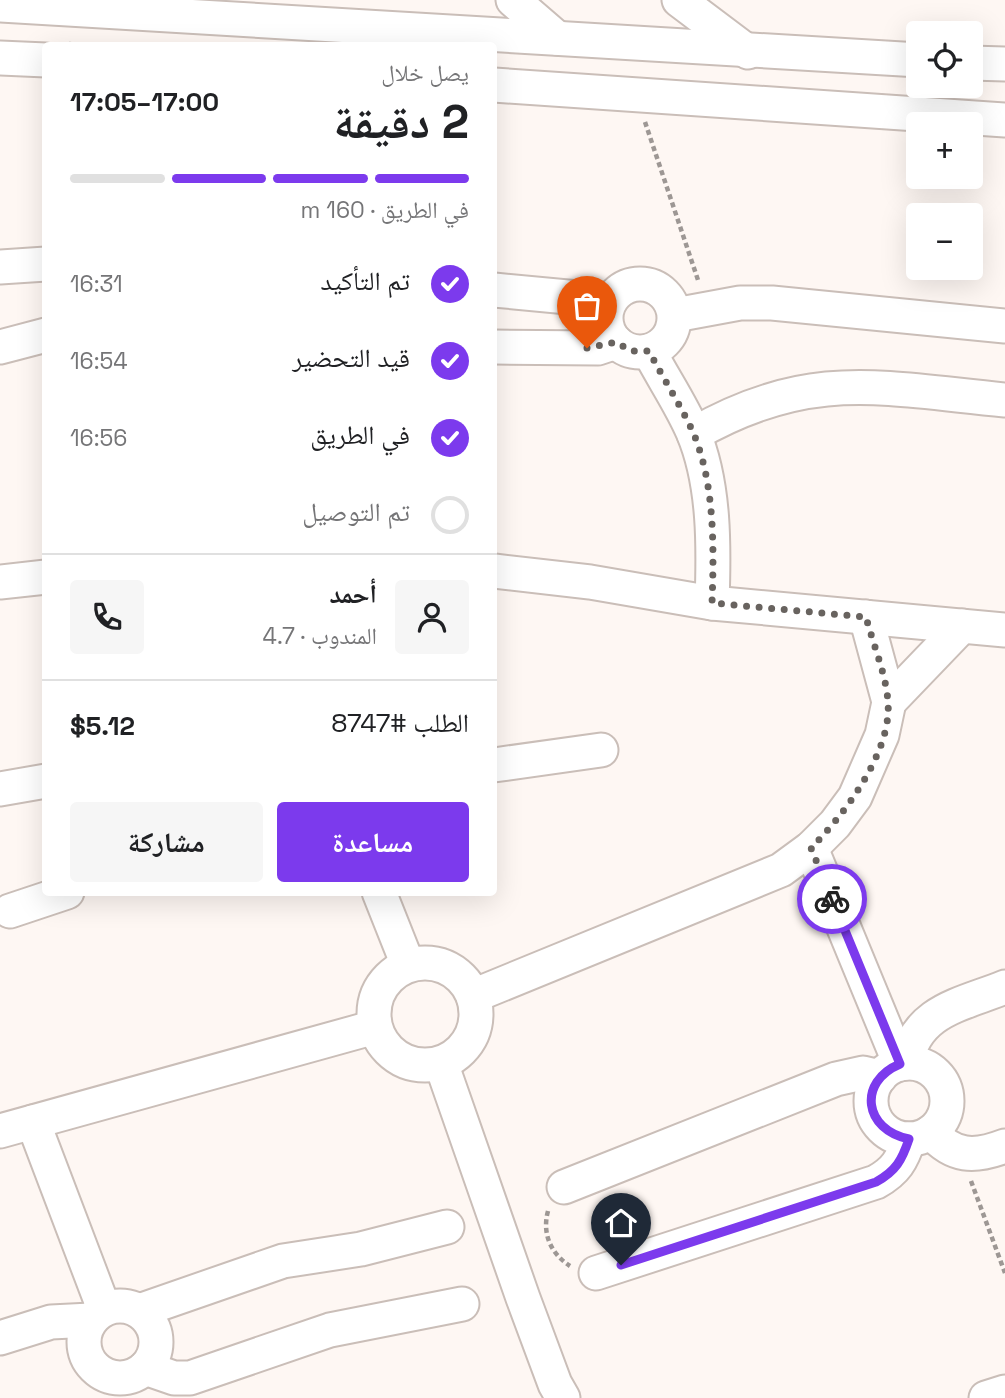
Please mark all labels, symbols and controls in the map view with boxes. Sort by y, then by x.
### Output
map controls [906,21,983,280]
button: locate [906,21,983,98]
text: يصل خلال [381,58,469,88]
text: 17:00–17:05 [70,85,219,119]
text: 2 دقيقة [333,93,469,151]
button: + [906,112,983,189]
text: في الطريق · 160 m [301,195,469,225]
button: − [906,203,983,280]
text: تم التأكيد [321,264,410,298]
icon: check [431,265,469,303]
text: 16:31 [70,269,123,299]
pin [557,276,617,348]
icon: bag [568,287,606,325]
text: قيد التحضير [292,341,410,375]
icon: check [431,342,469,380]
text: 16:54 [70,346,128,376]
text: في الطريق [310,418,410,452]
icon: check [431,419,469,457]
text: 16:56 [70,423,127,453]
text: تم التوصيل [302,495,410,529]
text: أحمد [329,577,377,611]
button: phone [70,580,144,654]
button: person [395,580,469,654]
text: المندوب · 4.7 [263,621,377,651]
text: الطلب #8747 [331,706,469,740]
text: $5.12 [70,709,135,743]
button: مشاركة [70,802,263,882]
button: مساعدة [277,802,469,882]
courier [797,864,867,934]
icon: bike [813,880,851,918]
pin [591,1193,651,1265]
icon: home [602,1204,640,1242]

